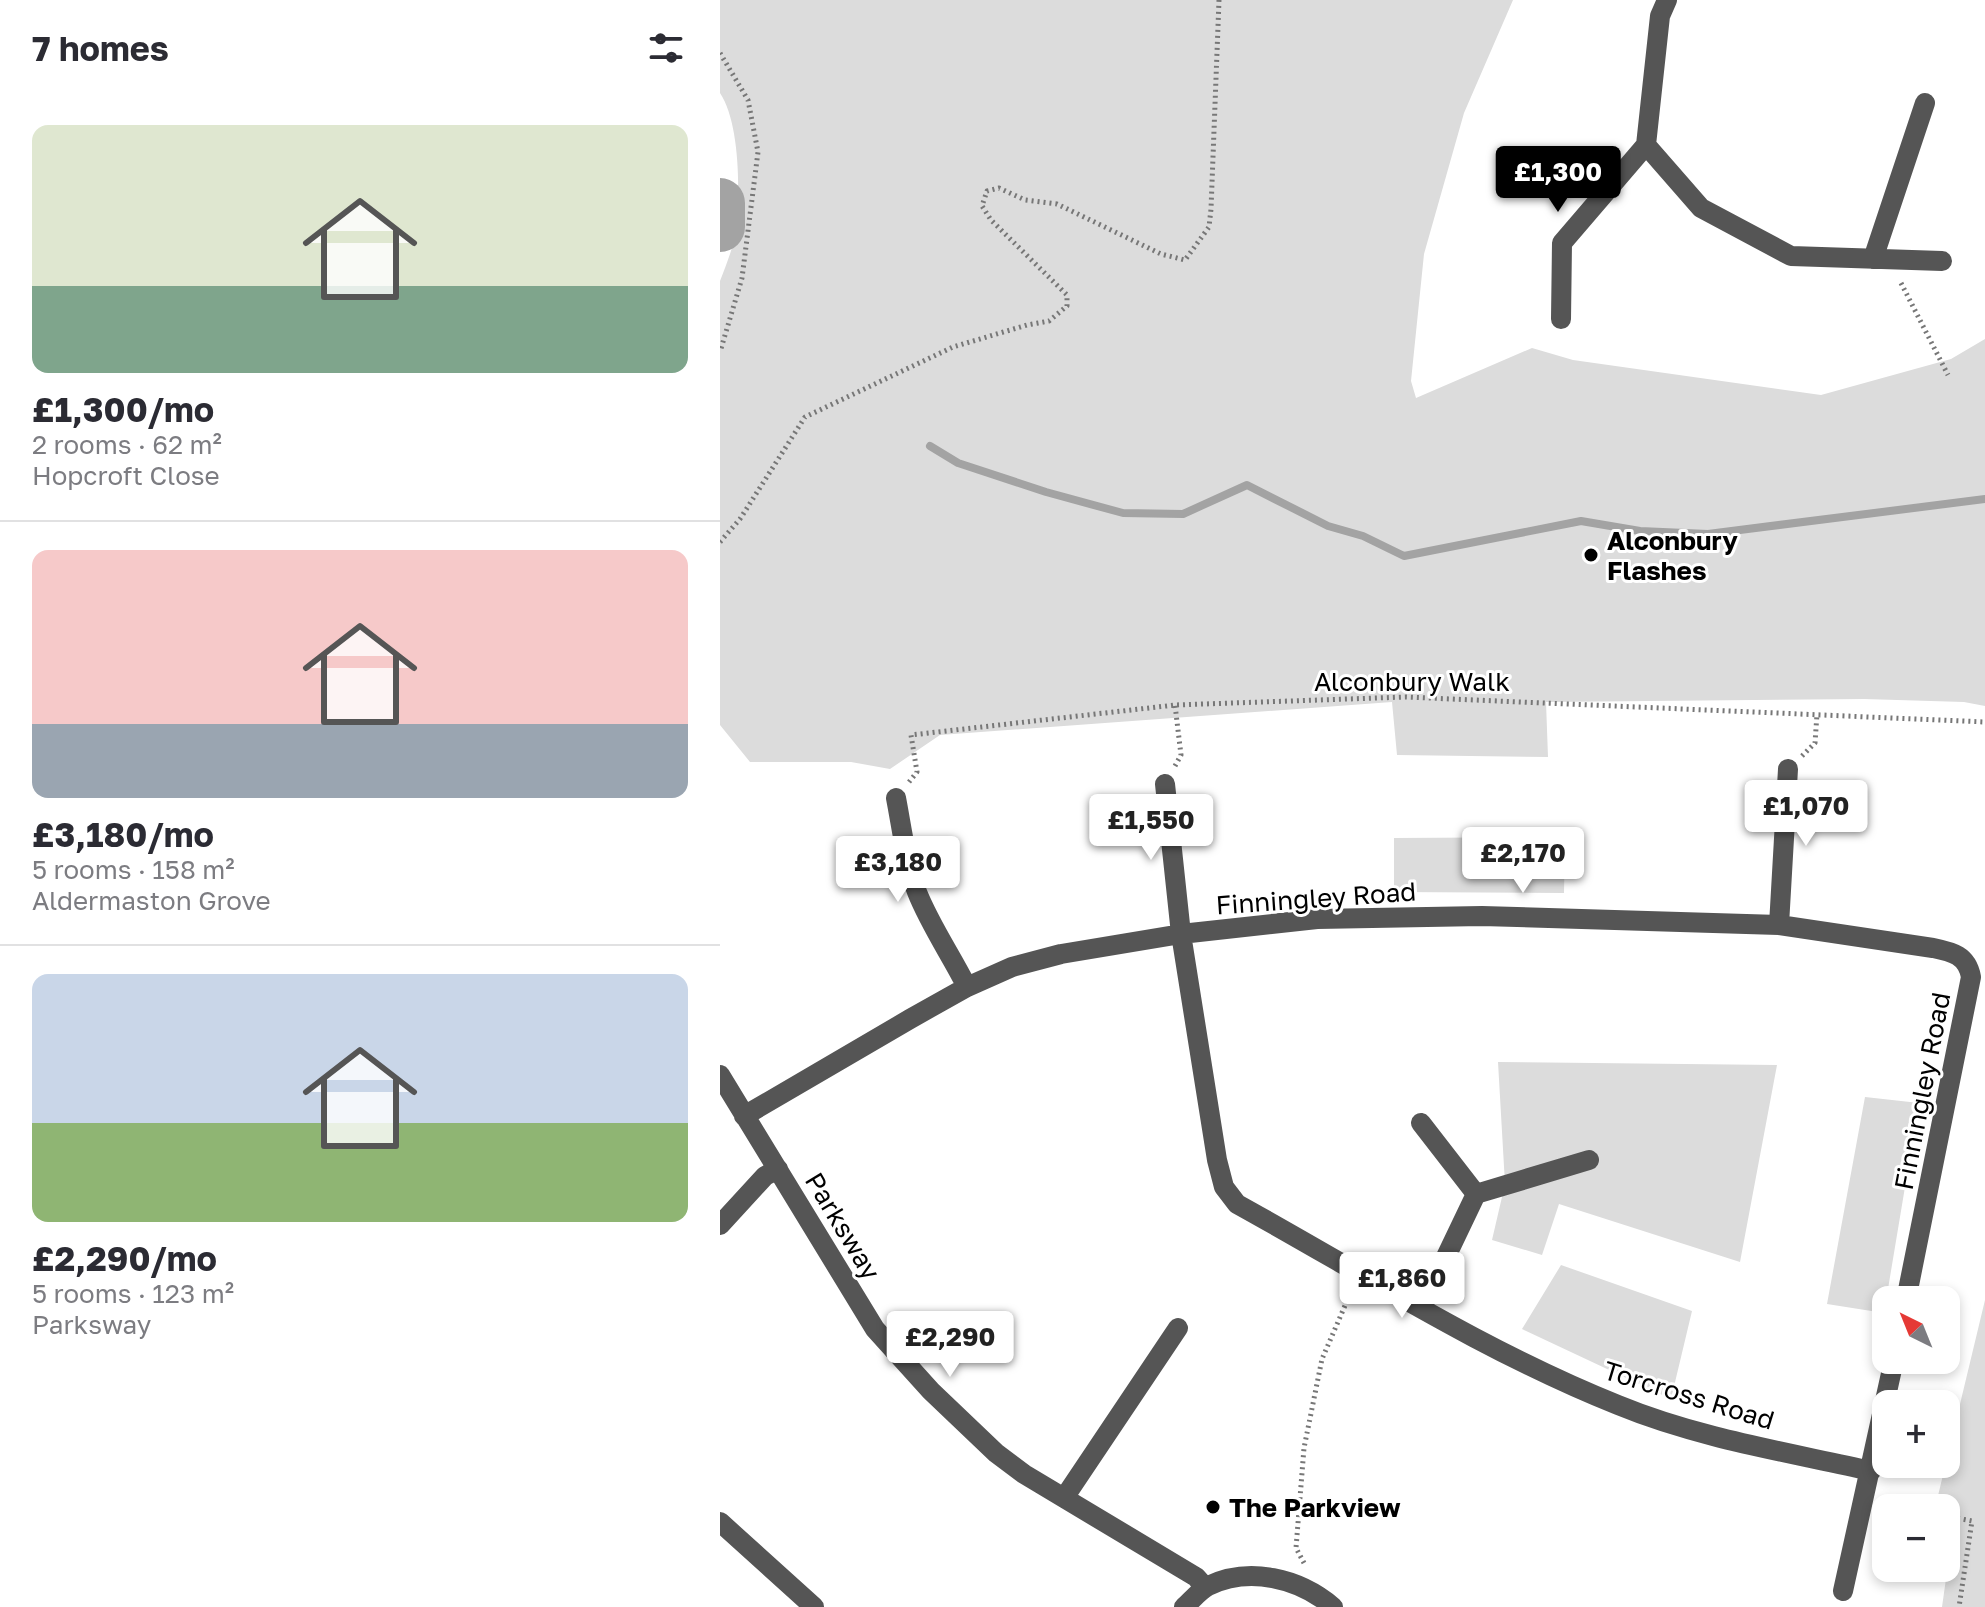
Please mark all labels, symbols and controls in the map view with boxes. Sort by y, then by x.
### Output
icon: filters [644,26,688,70]
text: 7 homes [32,28,169,68]
pin: £1,300 [1493,146,1623,214]
text: £1,300 [1514,156,1602,187]
icon: home [288,177,432,321]
text: £1,300/mo [32,389,214,429]
text: 2 rooms · 62 m² [32,429,222,460]
text: Hopcroft Close [32,460,220,491]
place label: Alconbury Flashes [1607,525,1738,586]
marker: Alconbury Flashes [1582,546,1600,564]
icon: home [288,602,432,746]
street label: Alconbury Walk [1314,666,1510,697]
pin: £1,070 [1741,780,1871,848]
text: £1,070 [1763,790,1849,821]
pin: £1,550 [1086,794,1216,862]
text: £1,550 [1107,804,1195,835]
text: £3,180/mo [32,814,214,854]
pin: £2,170 [1458,827,1588,895]
pin: £3,180 [833,836,963,904]
text: £2,170 [1480,837,1566,868]
text: £3,180 [854,846,942,877]
text: 5 rooms · 158 m² [32,854,235,885]
street label: Finningley Road [1215,876,1417,920]
text: Aldermaston Grove [32,885,271,916]
street label: Finningley Road [1888,990,1956,1192]
icon: home [288,1026,432,1170]
street label: Parksway [799,1167,887,1286]
text: £2,290/mo [32,1238,217,1278]
pin: £1,860 [1337,1252,1467,1320]
text: £1,860 [1358,1262,1446,1293]
text: 5 rooms · 123 m² [32,1278,234,1309]
north arrow [1872,1286,1960,1374]
map controls [1872,1286,1960,1582]
text: Parksway [32,1309,151,1340]
pin: £2,290 [885,1311,1015,1379]
text: £2,290 [905,1321,995,1352]
street label: Torcross Road [1600,1354,1778,1436]
button: + [1872,1390,1960,1478]
place label: The Parkview [1229,1492,1401,1523]
button: − [1872,1494,1960,1582]
marker: The Parkview [1204,1498,1222,1516]

